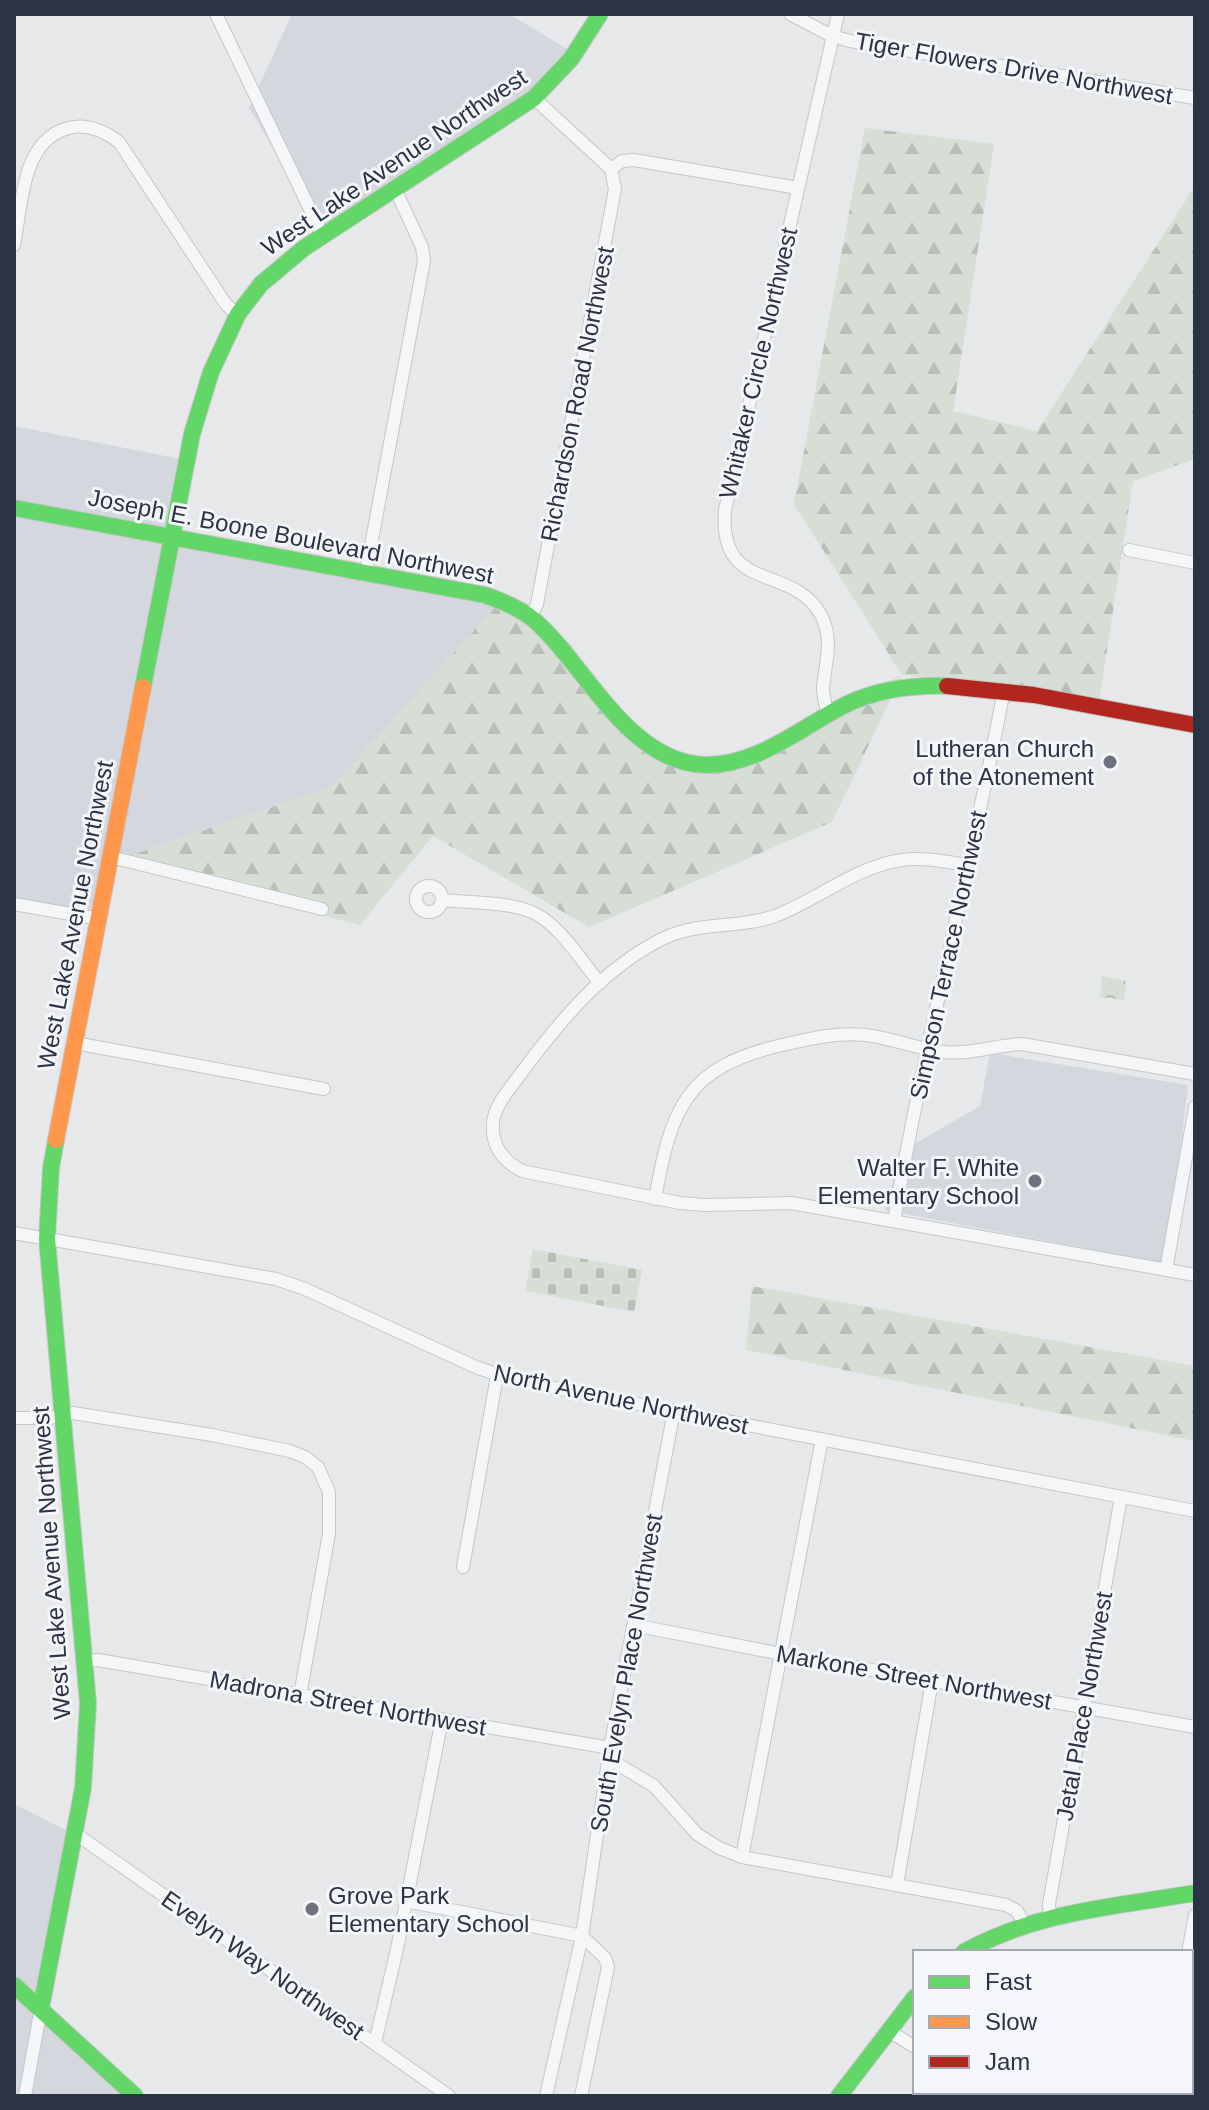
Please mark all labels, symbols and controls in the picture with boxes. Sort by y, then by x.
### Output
street label: Tiger Flowers Drive Northwest [853,27,1175,109]
street label: West Lake Avenue Northwest [256,63,532,261]
street label: Whitaker Circle Northwest [714,225,802,501]
street label: Richardson Road Northwest [535,244,619,544]
street label: Joseph E. Boone Boulevard Northwest [86,483,496,589]
place label: Lutheran Church of the Atonement [913,735,1094,790]
marker: Lutheran Church of the Atonement [1101,753,1119,771]
street label: West Lake Avenue Northwest [32,758,118,1072]
street label: Simpson Terrace Northwest [904,808,992,1102]
place label: Walter F. White Elementary School [818,1154,1019,1209]
marker: Walter F. White Elementary School [1026,1172,1044,1190]
street label: North Avenue Northwest [491,1359,751,1439]
street label: West Lake Avenue Northwest [27,1405,75,1721]
street label: South Evelyn Place Northwest [585,1511,667,1834]
street label: Jetal Place Northwest [1051,1589,1118,1823]
street label: Markone Street Northwest [774,1640,1054,1715]
street label: Madrona Street Northwest [208,1665,489,1741]
place label: Grove Park Elementary School [328,1882,529,1937]
street label: Evelyn Way Northwest [157,1885,370,2045]
marker: Grove Park Elementary School [303,1900,321,1918]
legend [913,1950,1193,2094]
text: Fast [985,1968,1032,1995]
text: Slow [985,2008,1038,2035]
text: Jam [985,2048,1030,2075]

